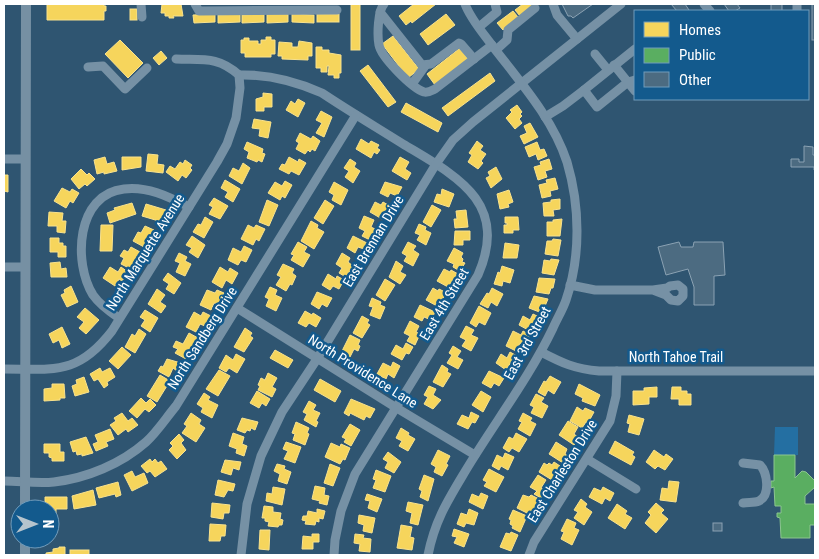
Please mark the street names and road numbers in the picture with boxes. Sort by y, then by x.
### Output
street label: North Marquette Avenue [103,190,188,313]
street label: East Brennan Drive [339,192,407,290]
street label: East 4th Street [416,265,472,343]
street label: North Sandberg Drive [164,283,240,392]
street label: East 3rd Street [500,304,554,382]
street label: North Providence Lane [305,331,421,411]
street label: North Tahoe Trail [629,349,723,365]
street label: East Charleston Drive [524,416,600,525]

